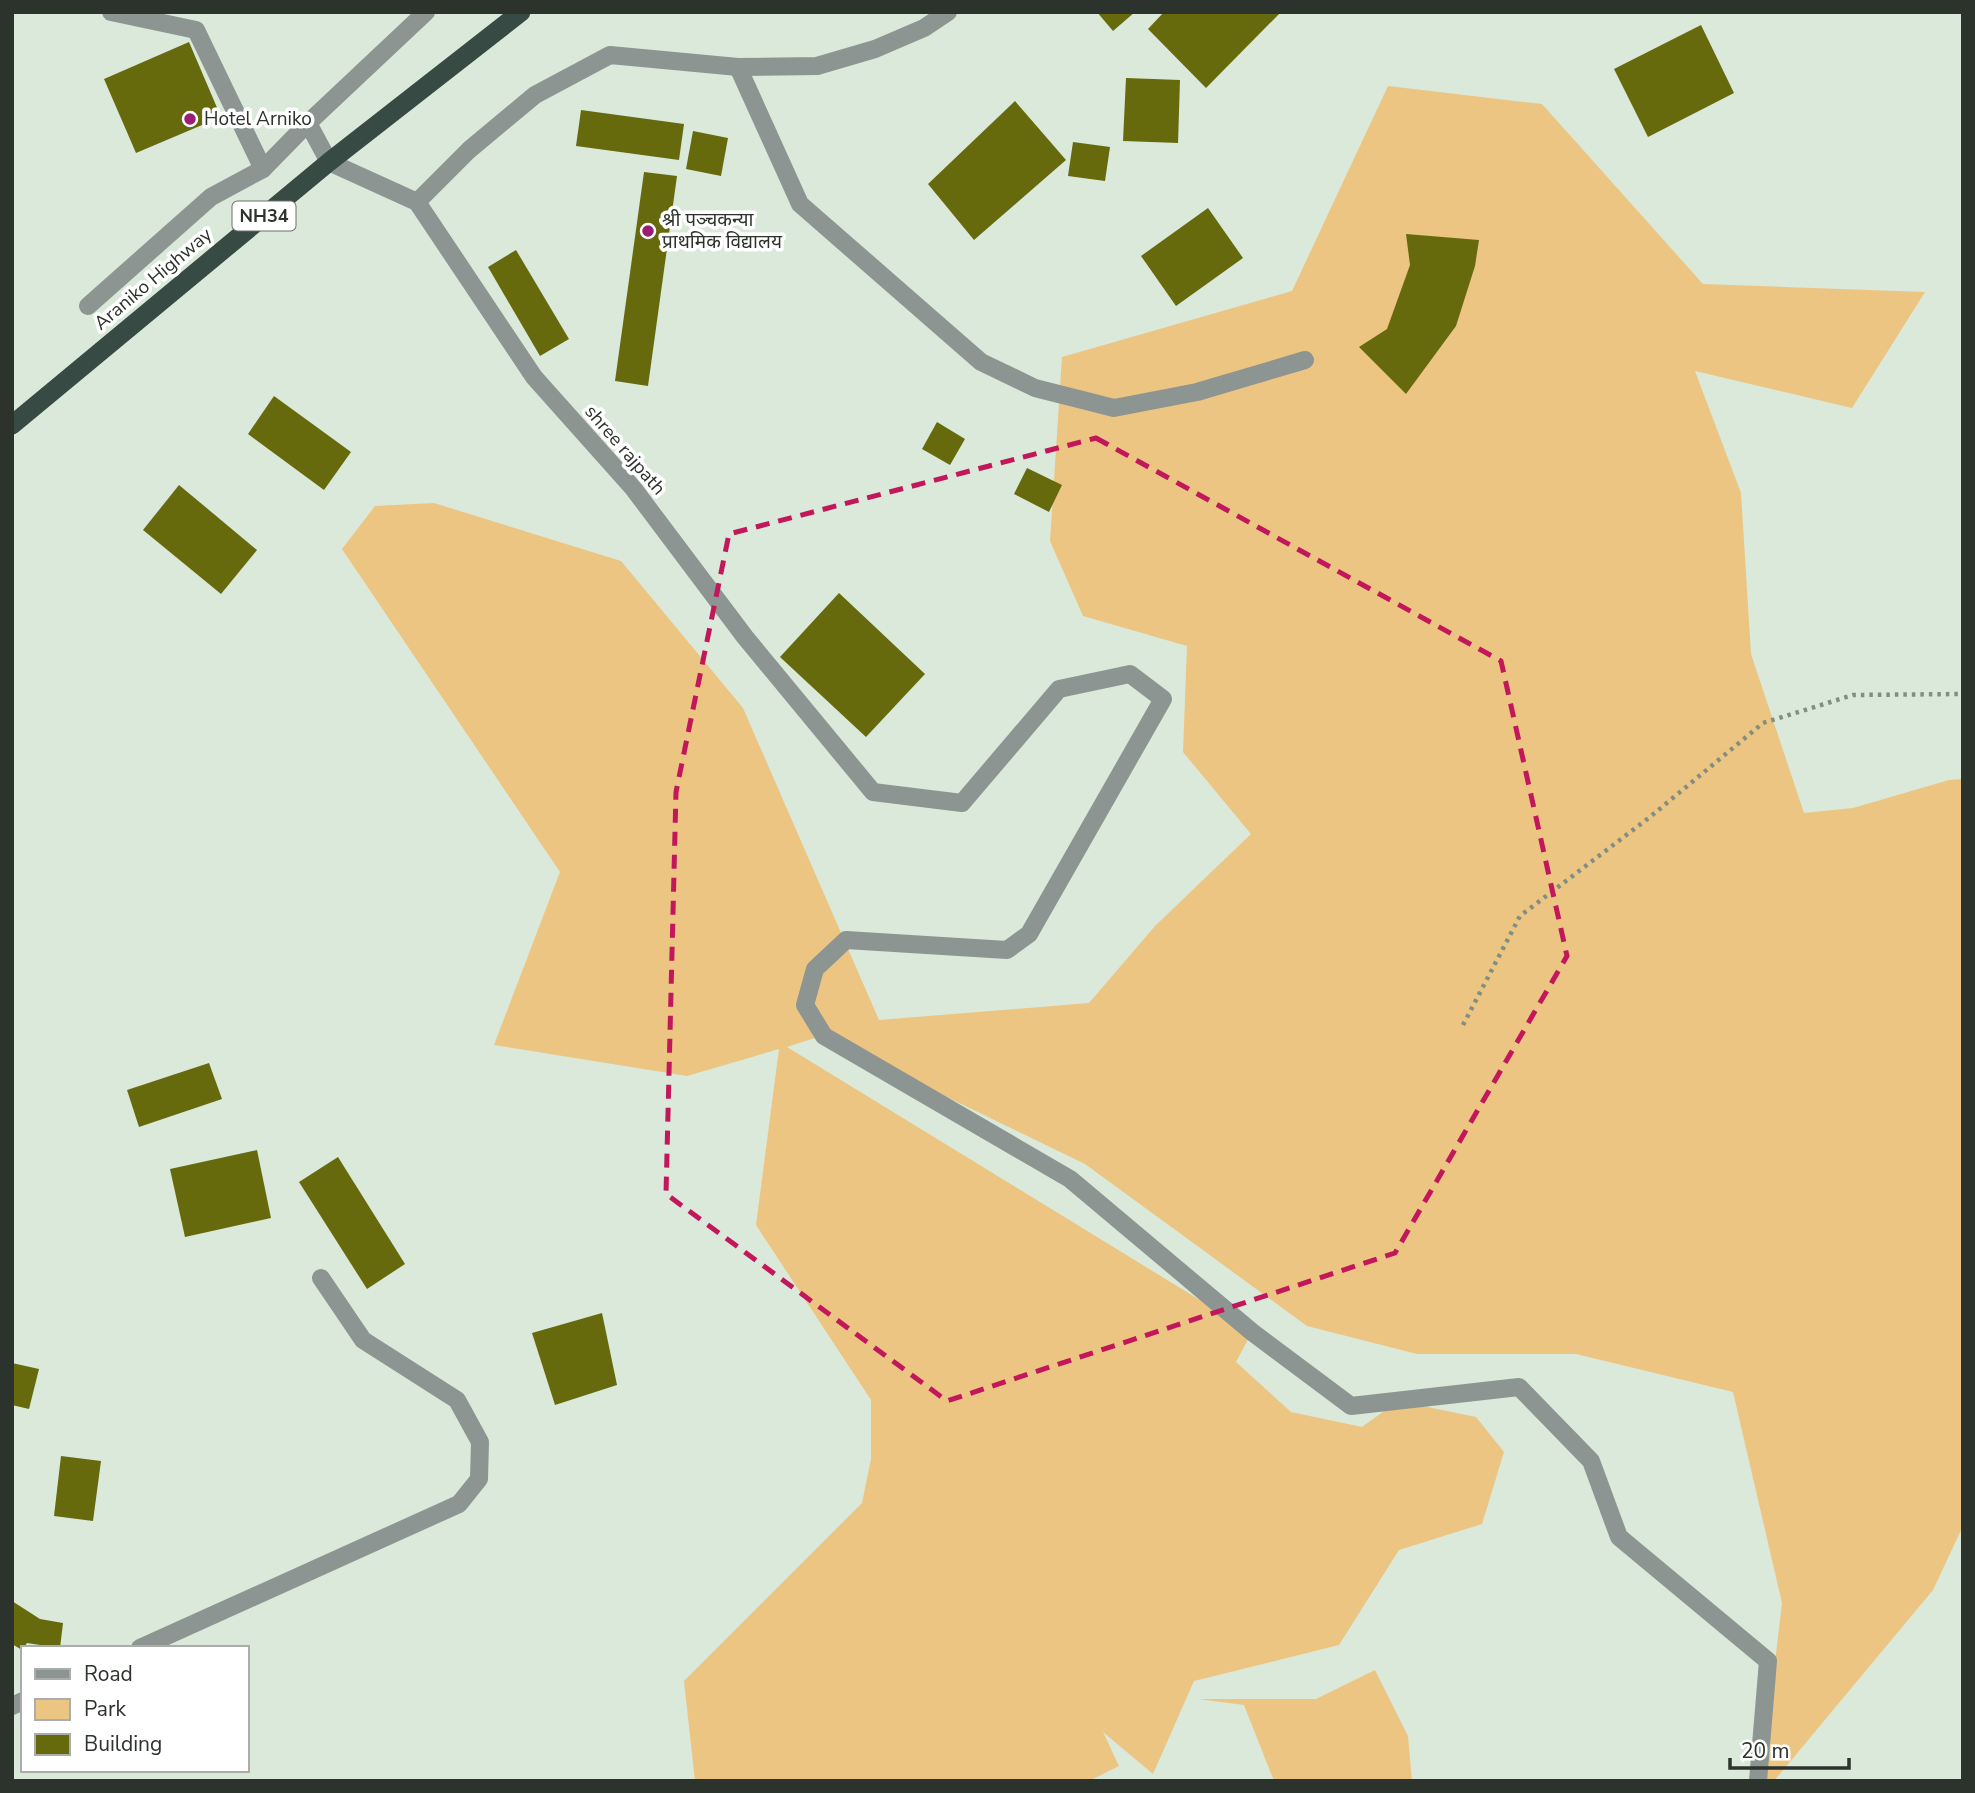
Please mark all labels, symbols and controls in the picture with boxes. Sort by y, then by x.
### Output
place label: Hotel Arniko [204,106,312,132]
marker: Hotel Arniko [182,111,198,127]
road number: NH34 [232,202,296,230]
place label: श्री पञ्चकन्या प्राथमिक विद्यालय [662,207,783,255]
street label: Araniko Highway [88,222,218,336]
marker: श्री पञ्चकन्या प्राथमिक विद्यालय [640,223,656,239]
street label: shree rajpath [579,399,671,501]
legend [21,1646,248,1772]
text: Road [84,1660,133,1688]
text: Park [84,1695,126,1723]
scale bar [1730,1727,1849,1771]
text: Building [84,1730,162,1758]
text: 20 m [1741,1737,1790,1765]

